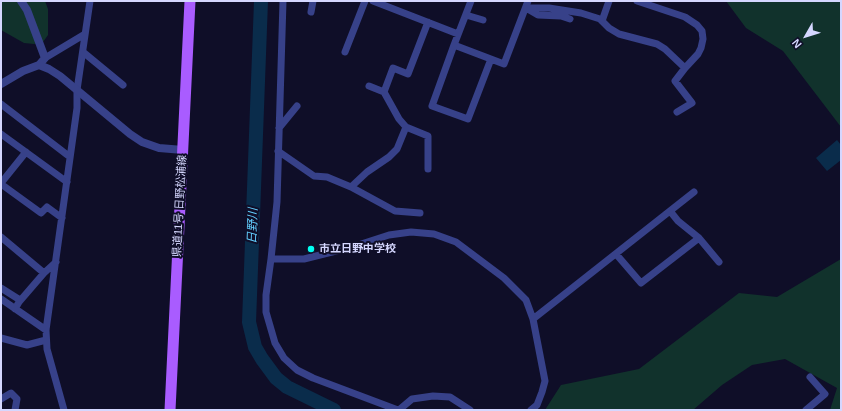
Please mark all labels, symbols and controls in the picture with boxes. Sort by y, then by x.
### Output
north arrow [786,16,826,56]
text: N [790,37,804,50]
street label: 県道11号 日野松浦線 [171,154,189,258]
water label: 日野川 [245,208,261,244]
place label: 市立日野中学校 [319,242,396,256]
marker: 市立日野中学校 [306,244,316,254]

